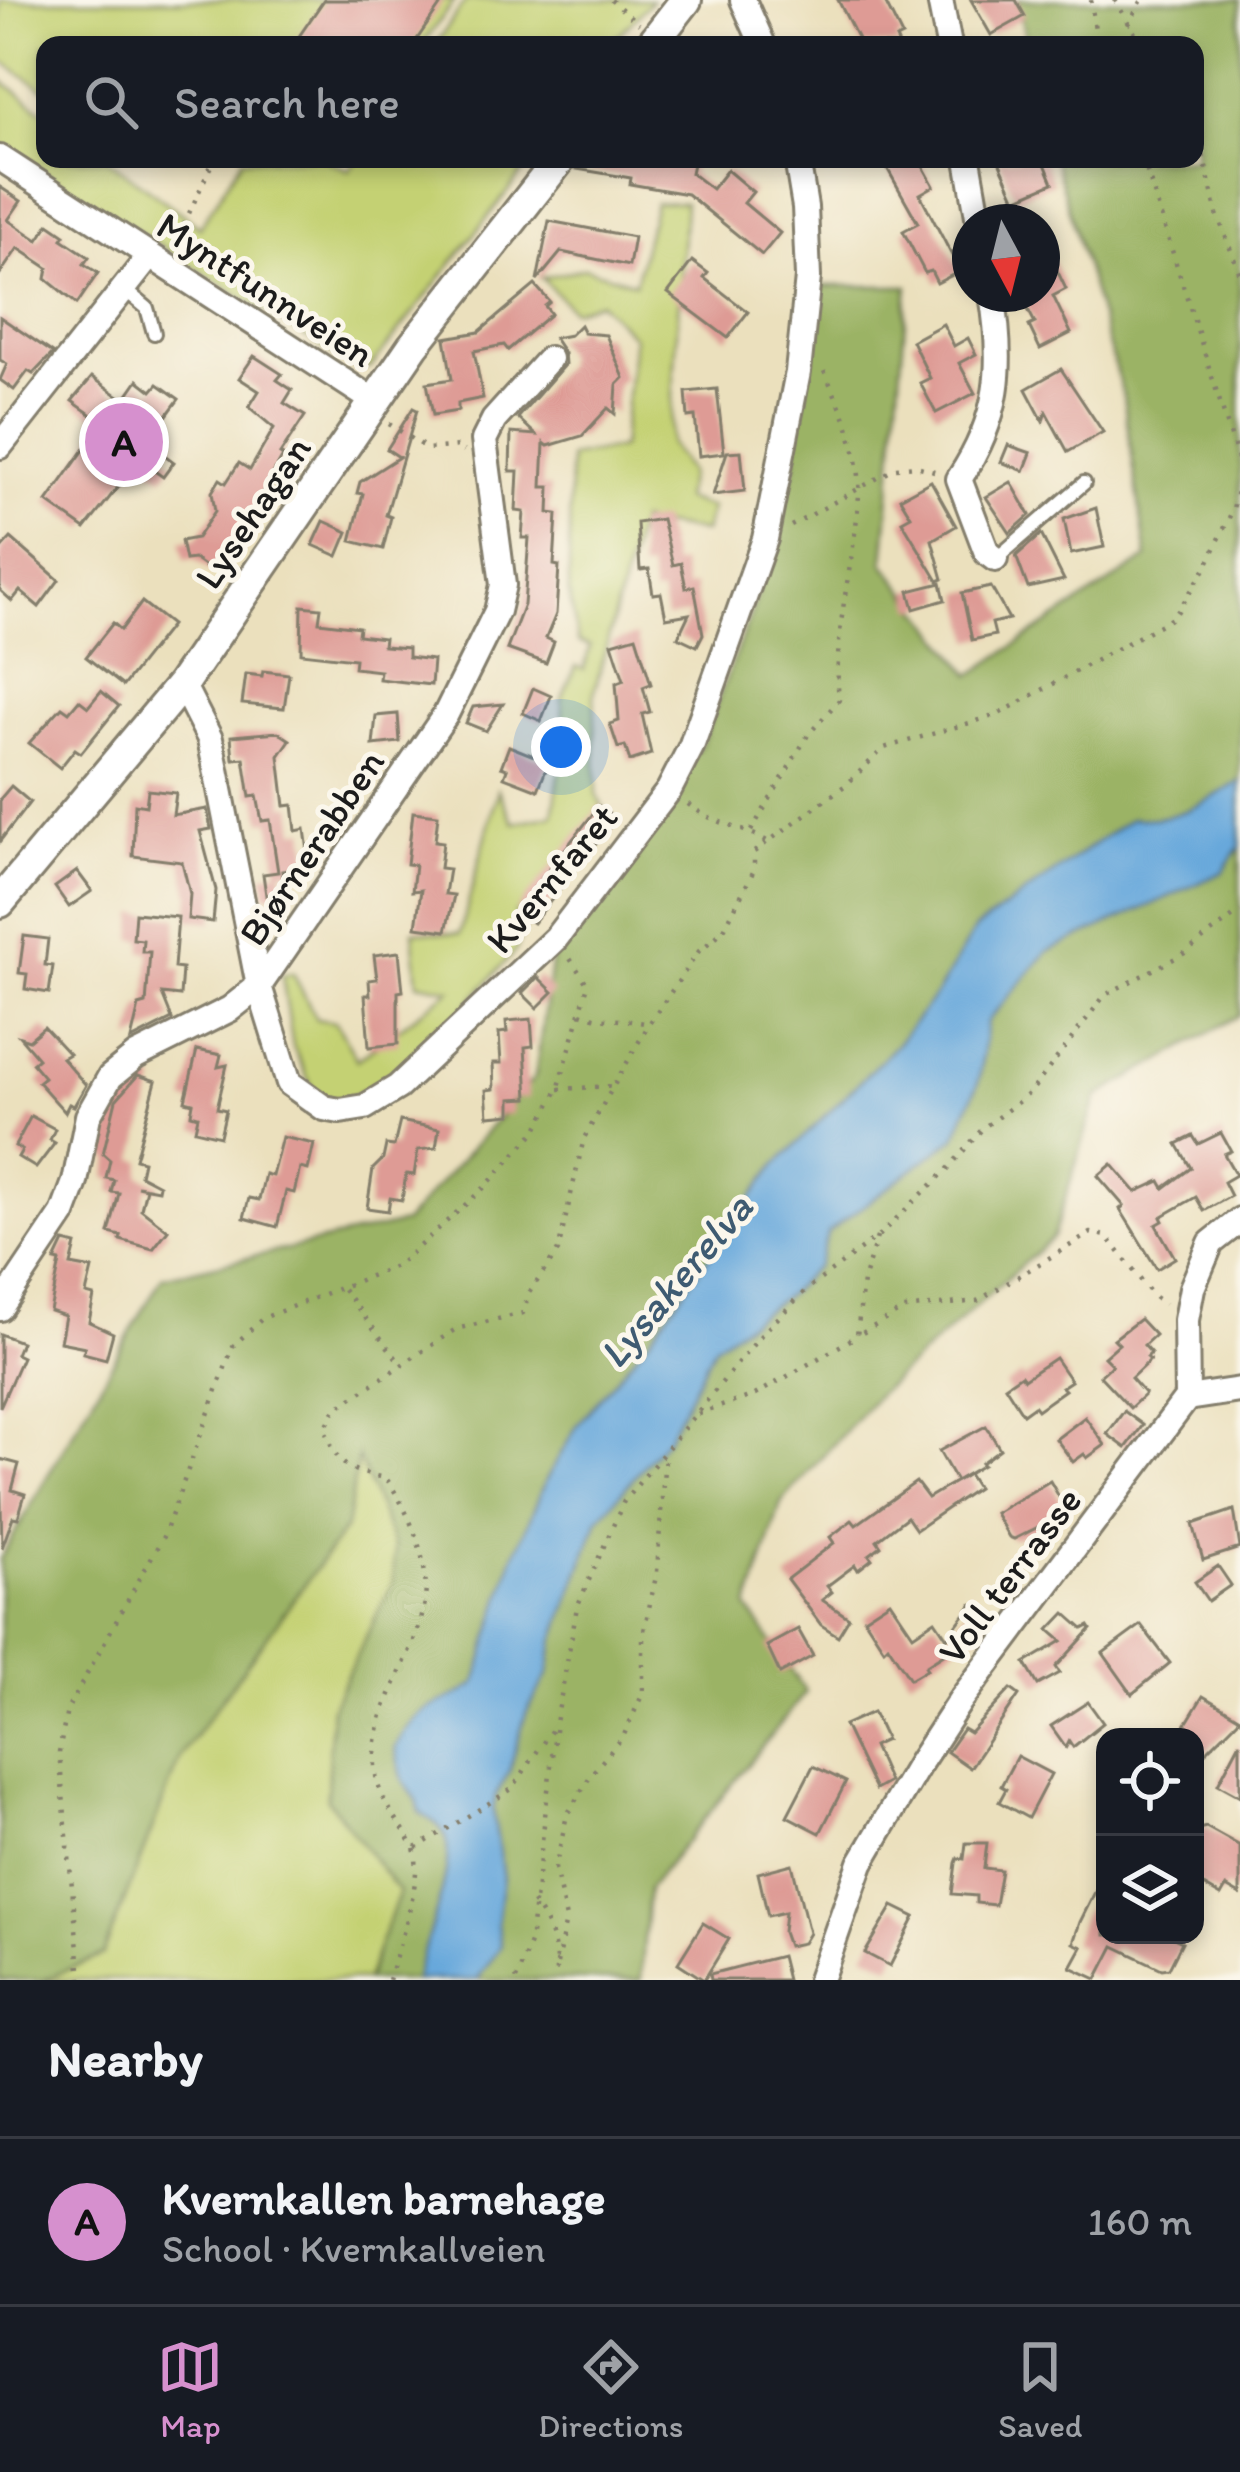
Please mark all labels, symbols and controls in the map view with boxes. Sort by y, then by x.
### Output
search box [36,36,1204,168]
icon: search [78,69,144,135]
text: Search here [174,75,400,129]
street label: Myntfunnveien [148,202,383,377]
north arrow [952,204,1060,312]
pin: A [85,397,163,487]
street label: Lysehagan [184,427,321,598]
your location [531,717,591,777]
street label: Bjørnerabben [229,740,394,954]
street label: Kvernfaret [476,794,627,962]
water label: Lysakerelva [588,1182,763,1378]
street label: Voll terrasse [928,1478,1091,1673]
map controls [1096,1728,1204,1944]
button: locate [1096,1728,1204,1836]
button: layers [1096,1836,1204,1944]
text: Nearby [48,2028,203,2089]
text: Kvernkallen barnehage [162,2171,605,2225]
text: A [75,2198,99,2245]
text: 160 m [1088,2198,1192,2245]
text: School · Kvernkallveien [162,2225,545,2272]
tab: Map [157,2334,223,2445]
tab: Directions [538,2334,683,2445]
tab: Saved [998,2334,1083,2445]

